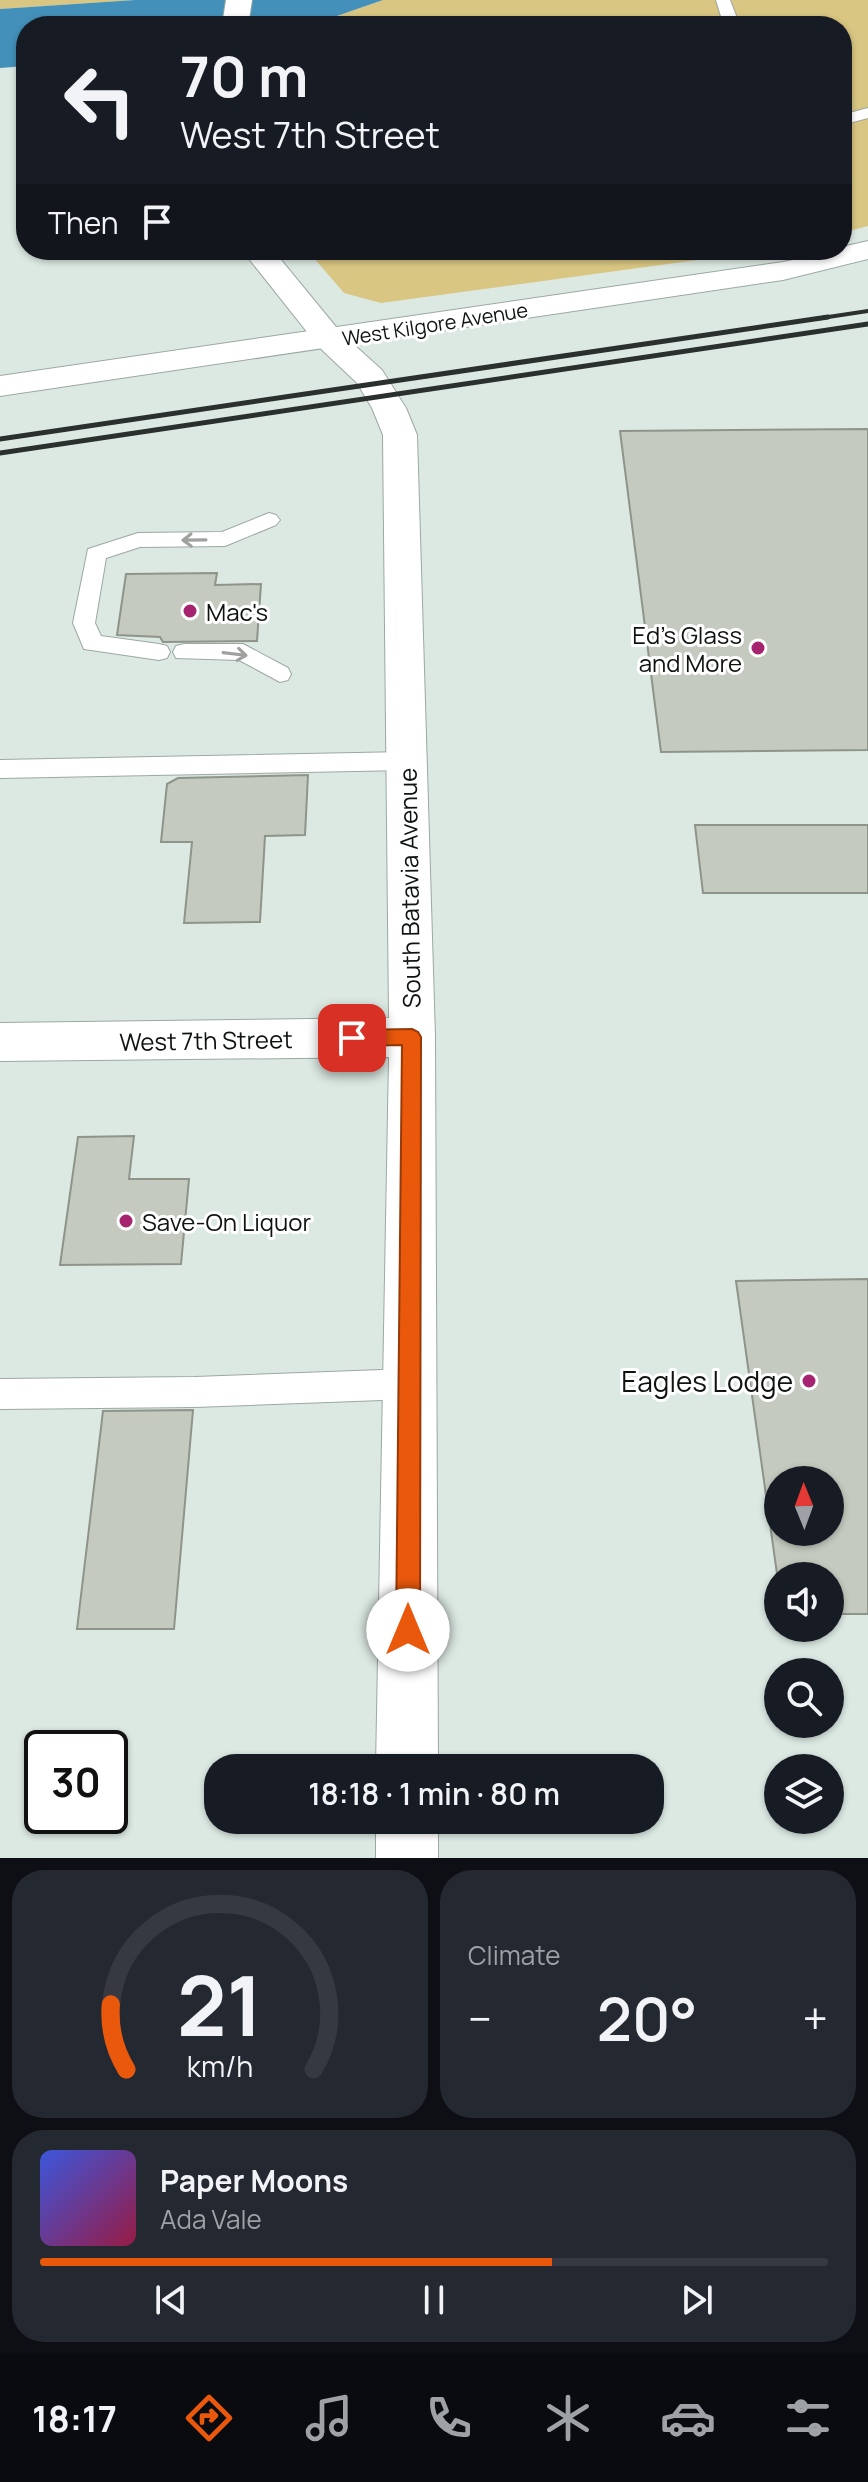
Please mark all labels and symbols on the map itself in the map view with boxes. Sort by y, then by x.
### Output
street label: West Kilgore Avenue [340,296,530,352]
one-way arrow [181,532,208,547]
place label: Mac's [206,595,268,628]
marker: Mac's [181,602,199,620]
place label: Ed's Glass and More [632,618,742,679]
marker: Ed's Glass and More [749,639,767,657]
one-way arrow [221,646,247,661]
street label: South Batavia Avenue [390,767,428,1009]
pin [318,1004,386,1072]
street label: West 7th Street [119,1022,293,1058]
place label: Save-On Liquor [142,1205,311,1238]
marker: Save-On Liquor [117,1212,135,1230]
place label: Eagles Lodge [621,1362,793,1400]
marker: Eagles Lodge [800,1372,818,1390]
north arrow [764,1466,844,1546]
position arrow [366,1588,450,1672]
speed limit sign: 30 [24,1730,128,1834]

